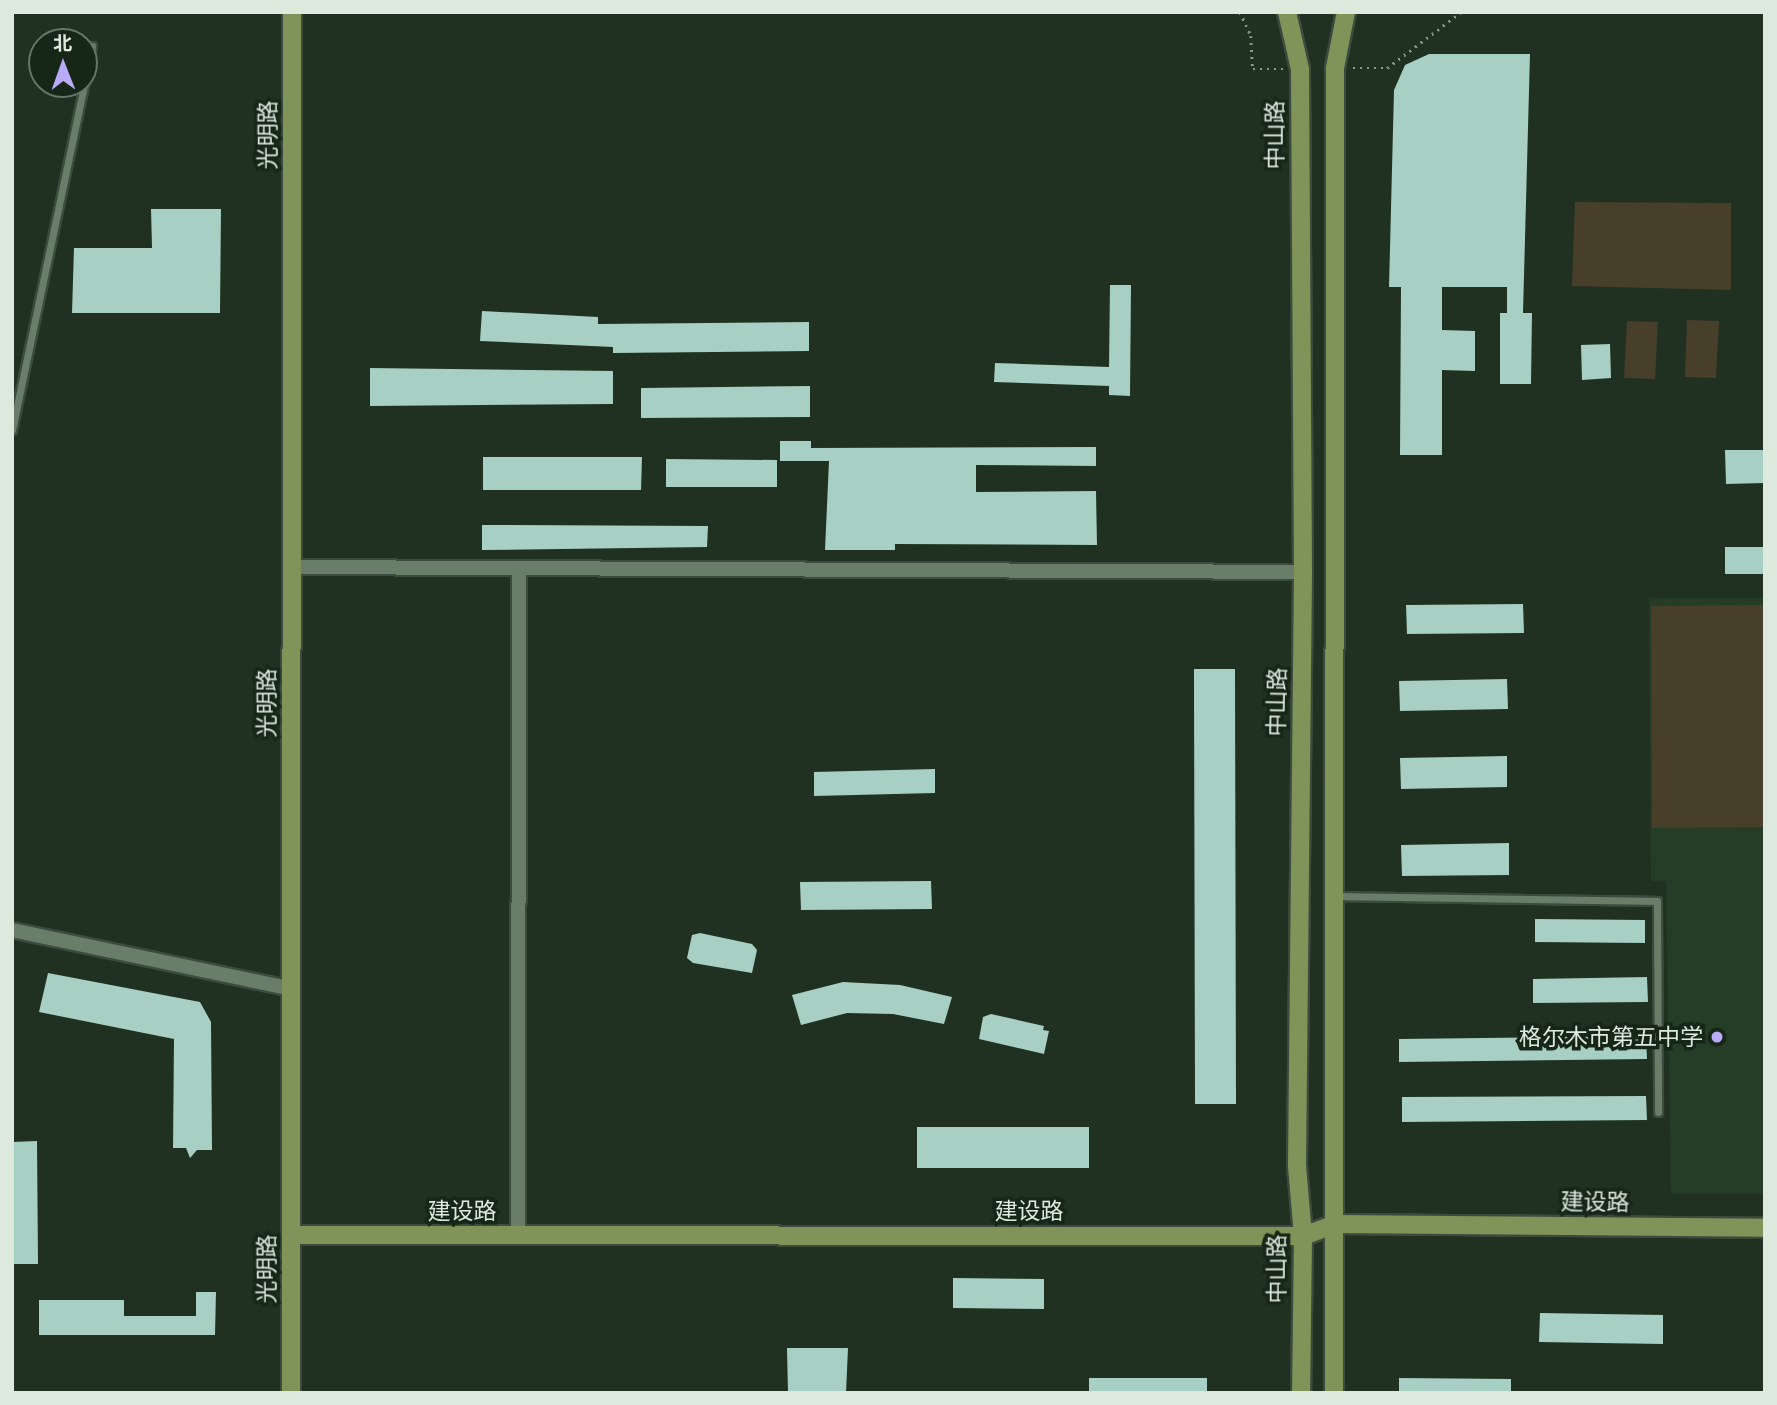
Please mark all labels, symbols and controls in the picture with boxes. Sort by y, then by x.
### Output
north arrow [28,28,98,98]
text: 北 [53,30,72,57]
street label: 光明路 [254,101,282,169]
street label: 中山路 [1261,101,1289,169]
street label: 中山路 [1263,667,1291,737]
street label: 光明路 [253,669,281,737]
place label: 格尔木市第五中学 [1519,1023,1703,1051]
marker: 格尔木市第五中学 [1709,1029,1725,1045]
street label: 建设路 [1560,1188,1630,1216]
street label: 建设路 [428,1197,496,1225]
street label: 建设路 [995,1197,1063,1225]
street label: 光明路 [253,1235,281,1303]
street label: 中山路 [1263,1235,1291,1303]

